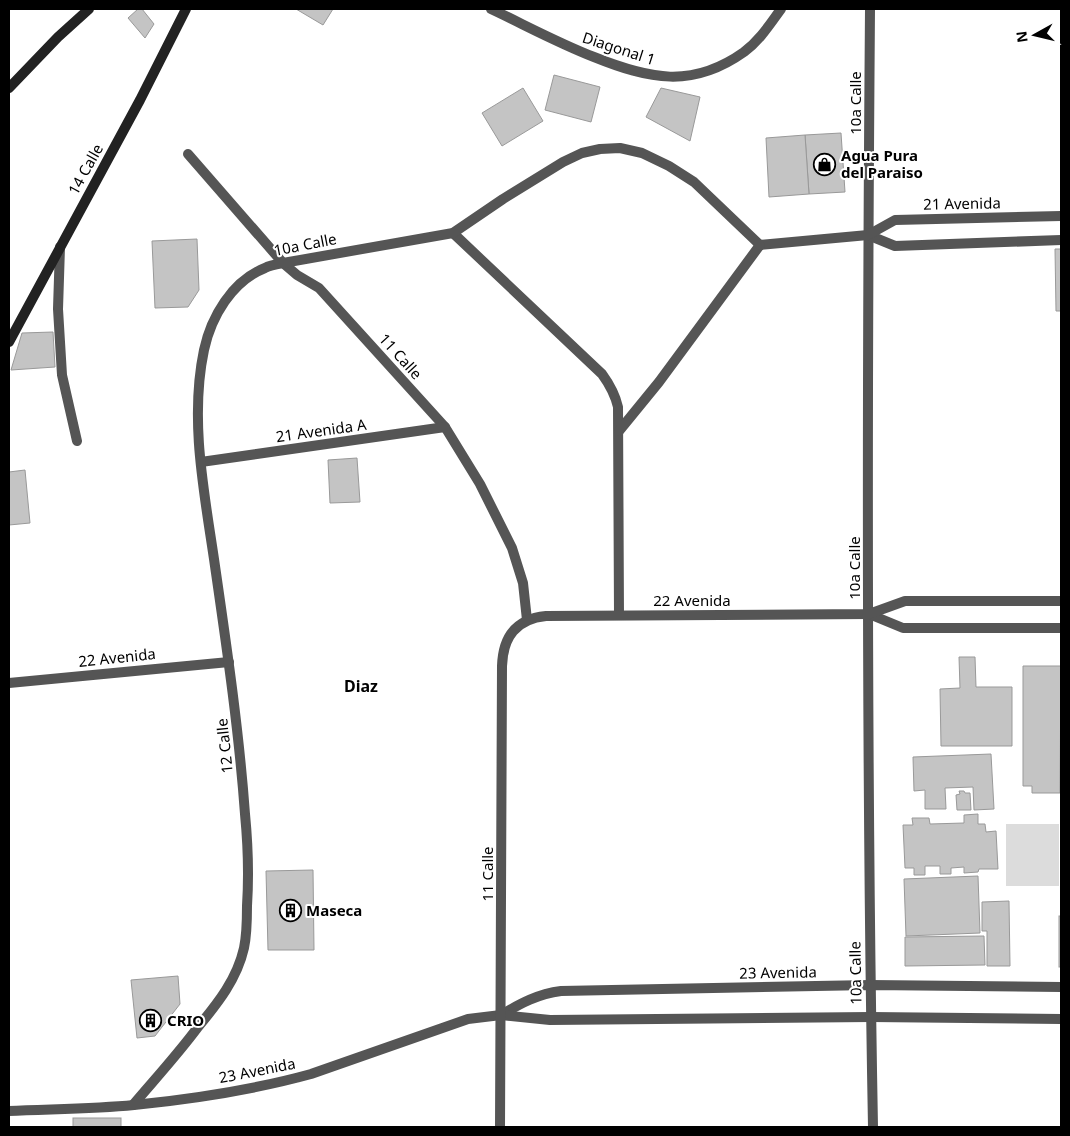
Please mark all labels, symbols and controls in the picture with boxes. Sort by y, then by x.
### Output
north arrow [1010,10,1060,60]
street label: Diagonal 1 [580,27,658,69]
text: N [1011,30,1032,44]
street label: 10a Calle [845,71,865,135]
street label: 14 Calle [63,140,107,198]
place label: Agua Pura del Paraiso [841,145,923,182]
shop icon: Agua Pura del Paraiso [813,152,837,176]
street label: 21 Avenida [923,192,1001,214]
street label: 10a Calle [272,228,338,260]
street label: 11 Calle [375,329,427,383]
street label: 21 Avenida A [275,414,368,446]
street label: 10a Calle [844,536,864,600]
street label: 22 Avenida [653,590,731,610]
street label: 22 Avenida [77,643,157,671]
district label: Diaz [344,675,378,697]
street label: 12 Calle [211,718,237,774]
street label: 11 Calle [477,846,497,902]
building icon: Maseca [278,898,302,922]
place label: Maseca [306,900,362,920]
street label: 10a Calle [844,941,866,1005]
street label: 23 Avenida [739,961,817,983]
building icon: CRIO [139,1008,163,1032]
place label: CRIO [167,1010,204,1030]
street label: 23 Avenida [217,1053,297,1087]

